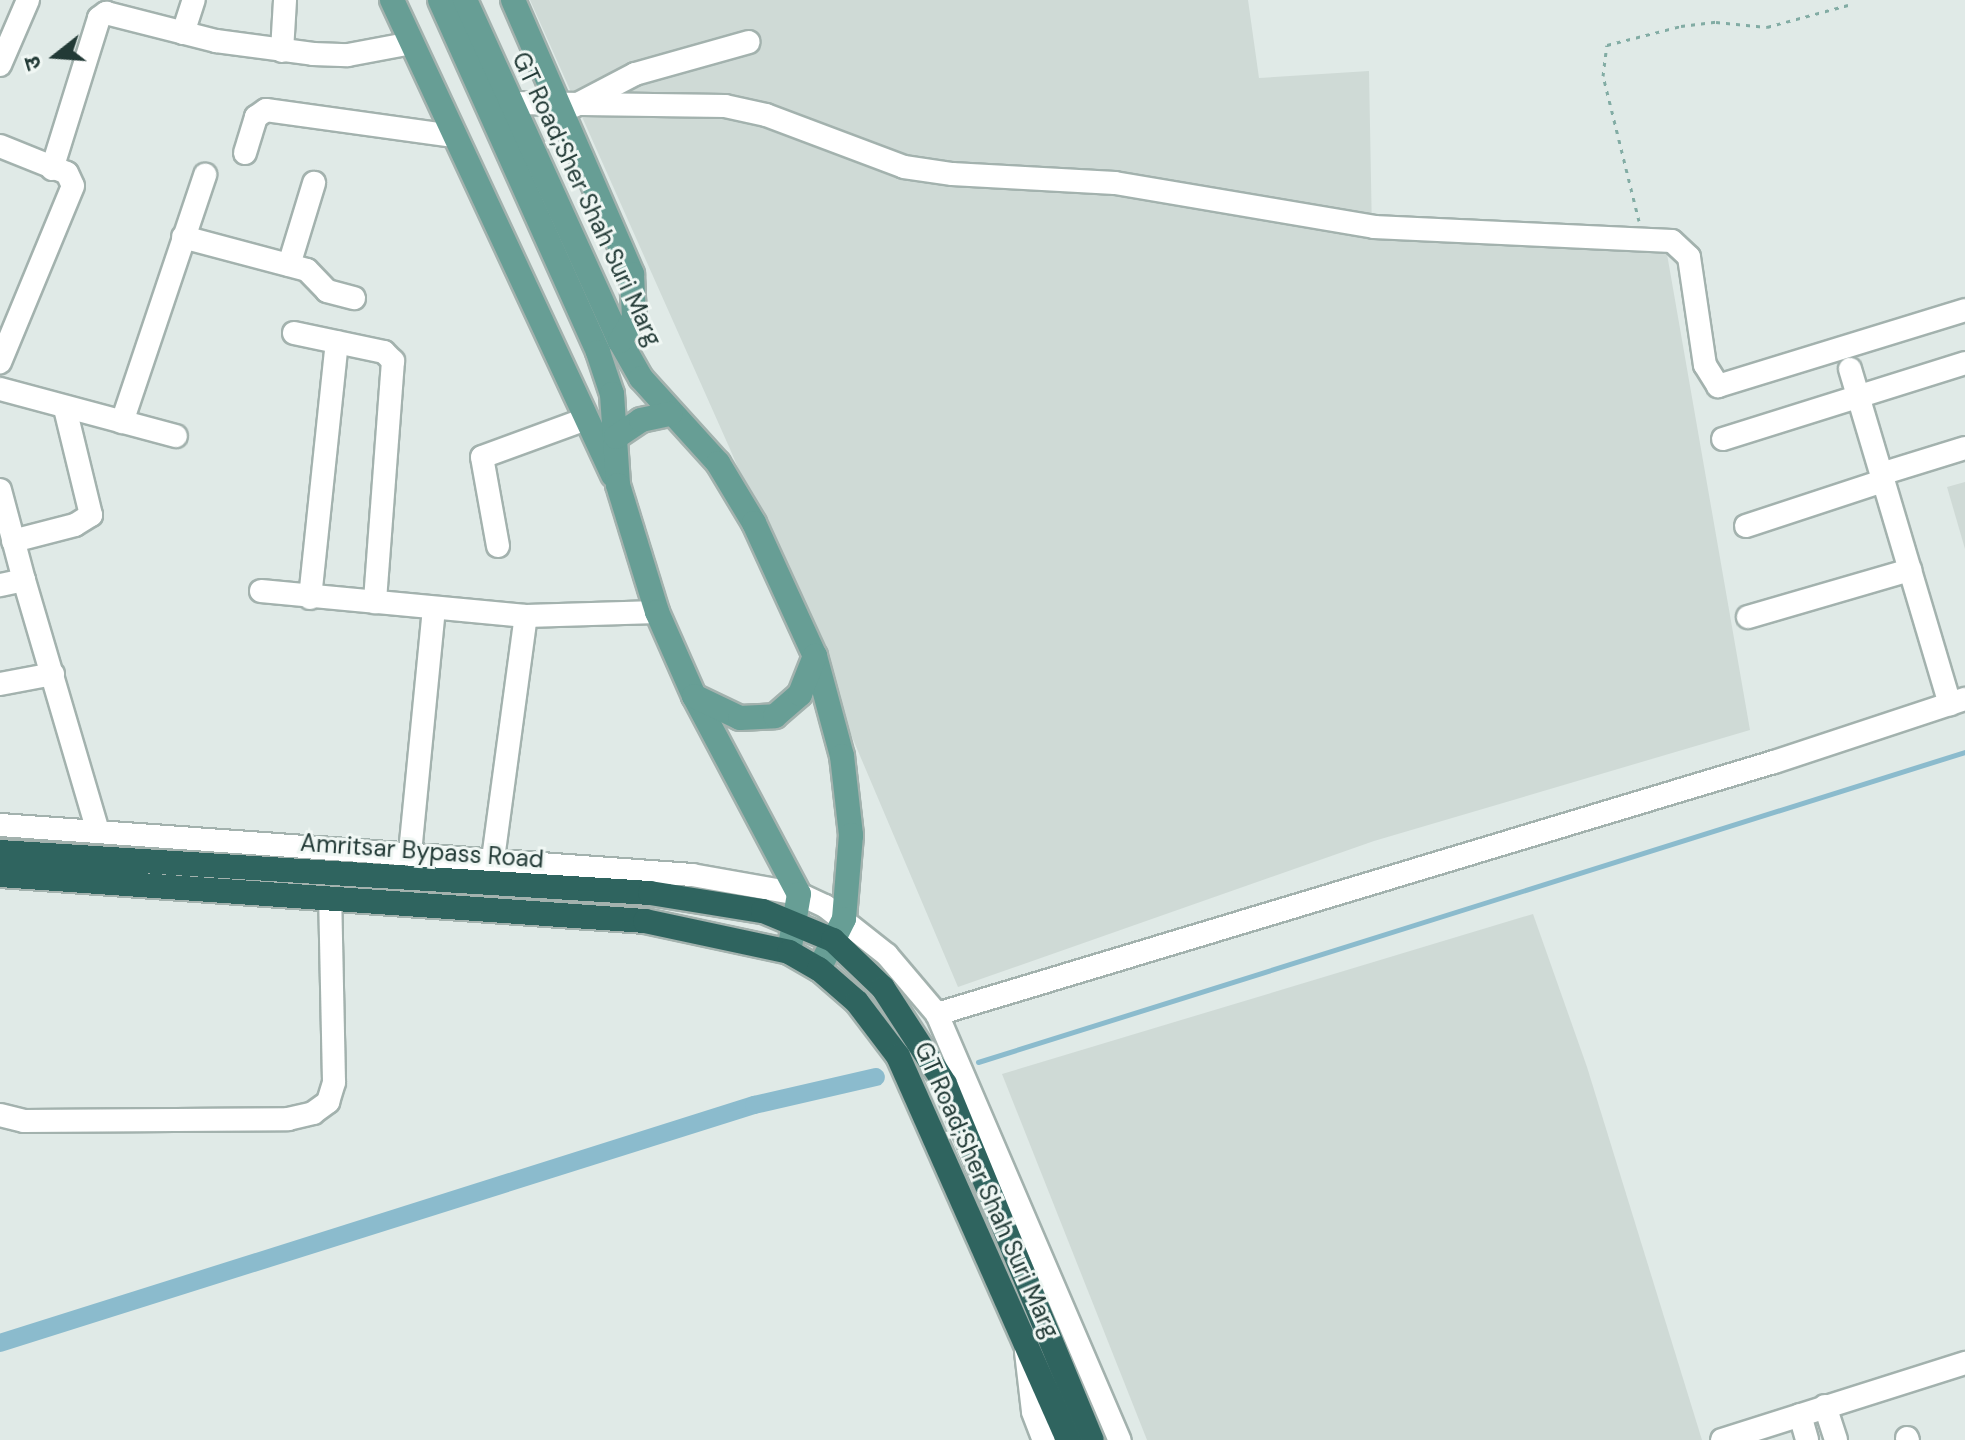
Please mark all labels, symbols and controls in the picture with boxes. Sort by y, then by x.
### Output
north arrow [16,16,96,96]
street label: GT Road;Sher Shah Suri Marg [506,48,668,350]
text: उ [17,53,48,74]
street label: Amritsar Bypass Road [299,828,545,874]
street label: GT Road;Sher Shah Suri Marg [909,1038,1065,1342]

